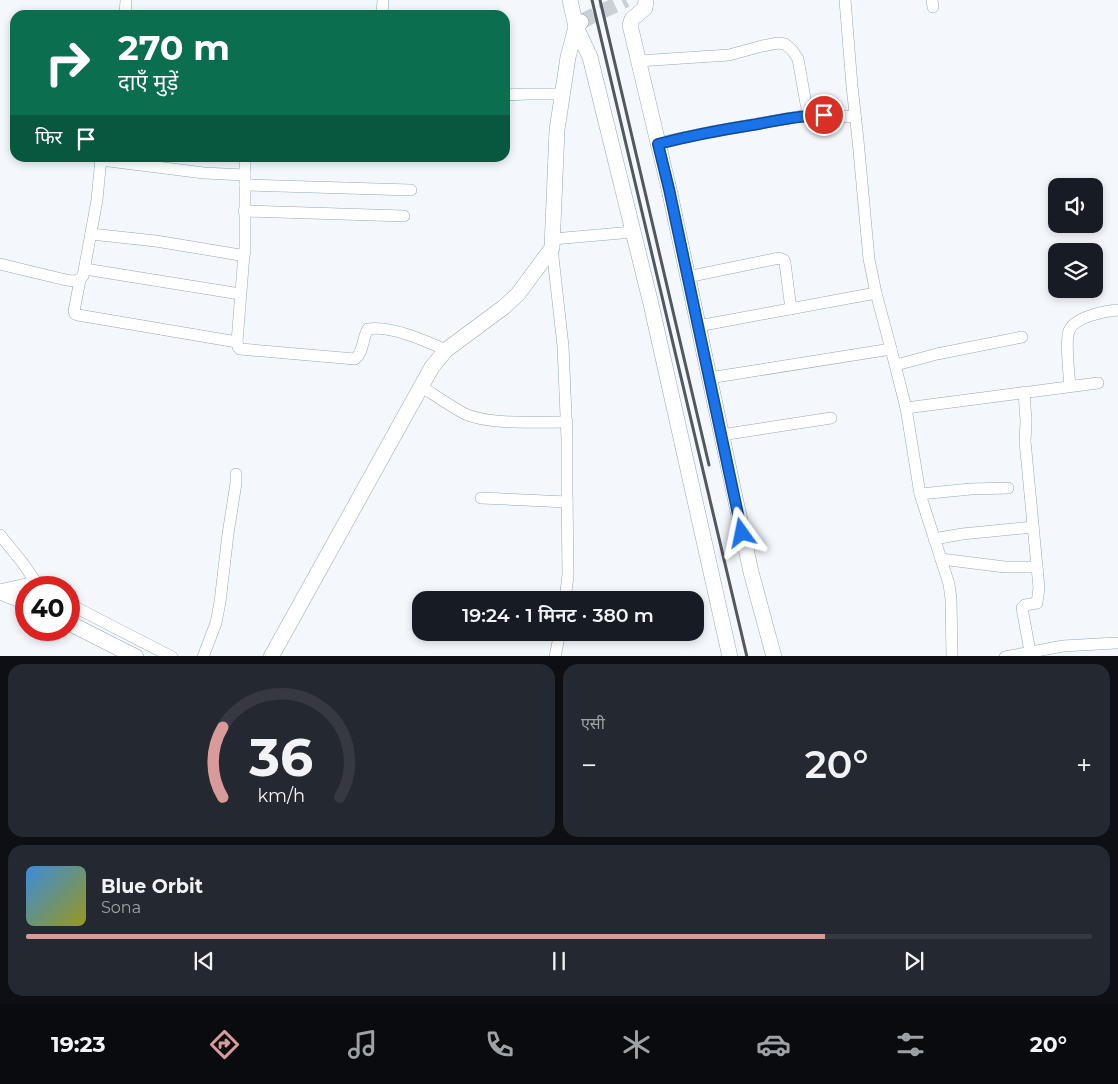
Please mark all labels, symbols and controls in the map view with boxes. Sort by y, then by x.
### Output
text: 270 m [118,26,230,69]
icon: right [35,30,100,95]
text: दाएँ मुड़ें [118,69,178,96]
pin [803,94,845,136]
icon: arrive [810,101,838,129]
icon: arrive [72,125,100,153]
text: फिर [35,126,62,149]
map controls [1048,178,1103,298]
button: sound [1048,178,1103,233]
button: layers [1048,243,1103,298]
position arrow [715,506,767,558]
speed limit sign: 40 [15,576,80,641]
text: 19:24 · 1 मिनट · 380 m [462,604,654,627]
text: एसी [581,714,605,733]
text: 36 [249,726,313,789]
text: 20° [805,741,868,788]
text: − [581,748,597,782]
text: + [1076,748,1092,782]
text: km/h [258,785,305,806]
text: Blue Orbit [101,875,203,898]
text: Sona [101,898,141,917]
icon: previous [190,947,218,975]
icon: pause [545,947,573,975]
icon: next [900,947,928,975]
icon: directions [207,1027,242,1062]
icon: music [345,1027,380,1062]
icon: phone [482,1027,517,1062]
icon: climate [619,1027,654,1062]
icon: car [756,1027,791,1062]
icon: filters [893,1027,928,1062]
text: 19:23 [51,1031,105,1058]
text: 20° [1030,1031,1067,1058]

